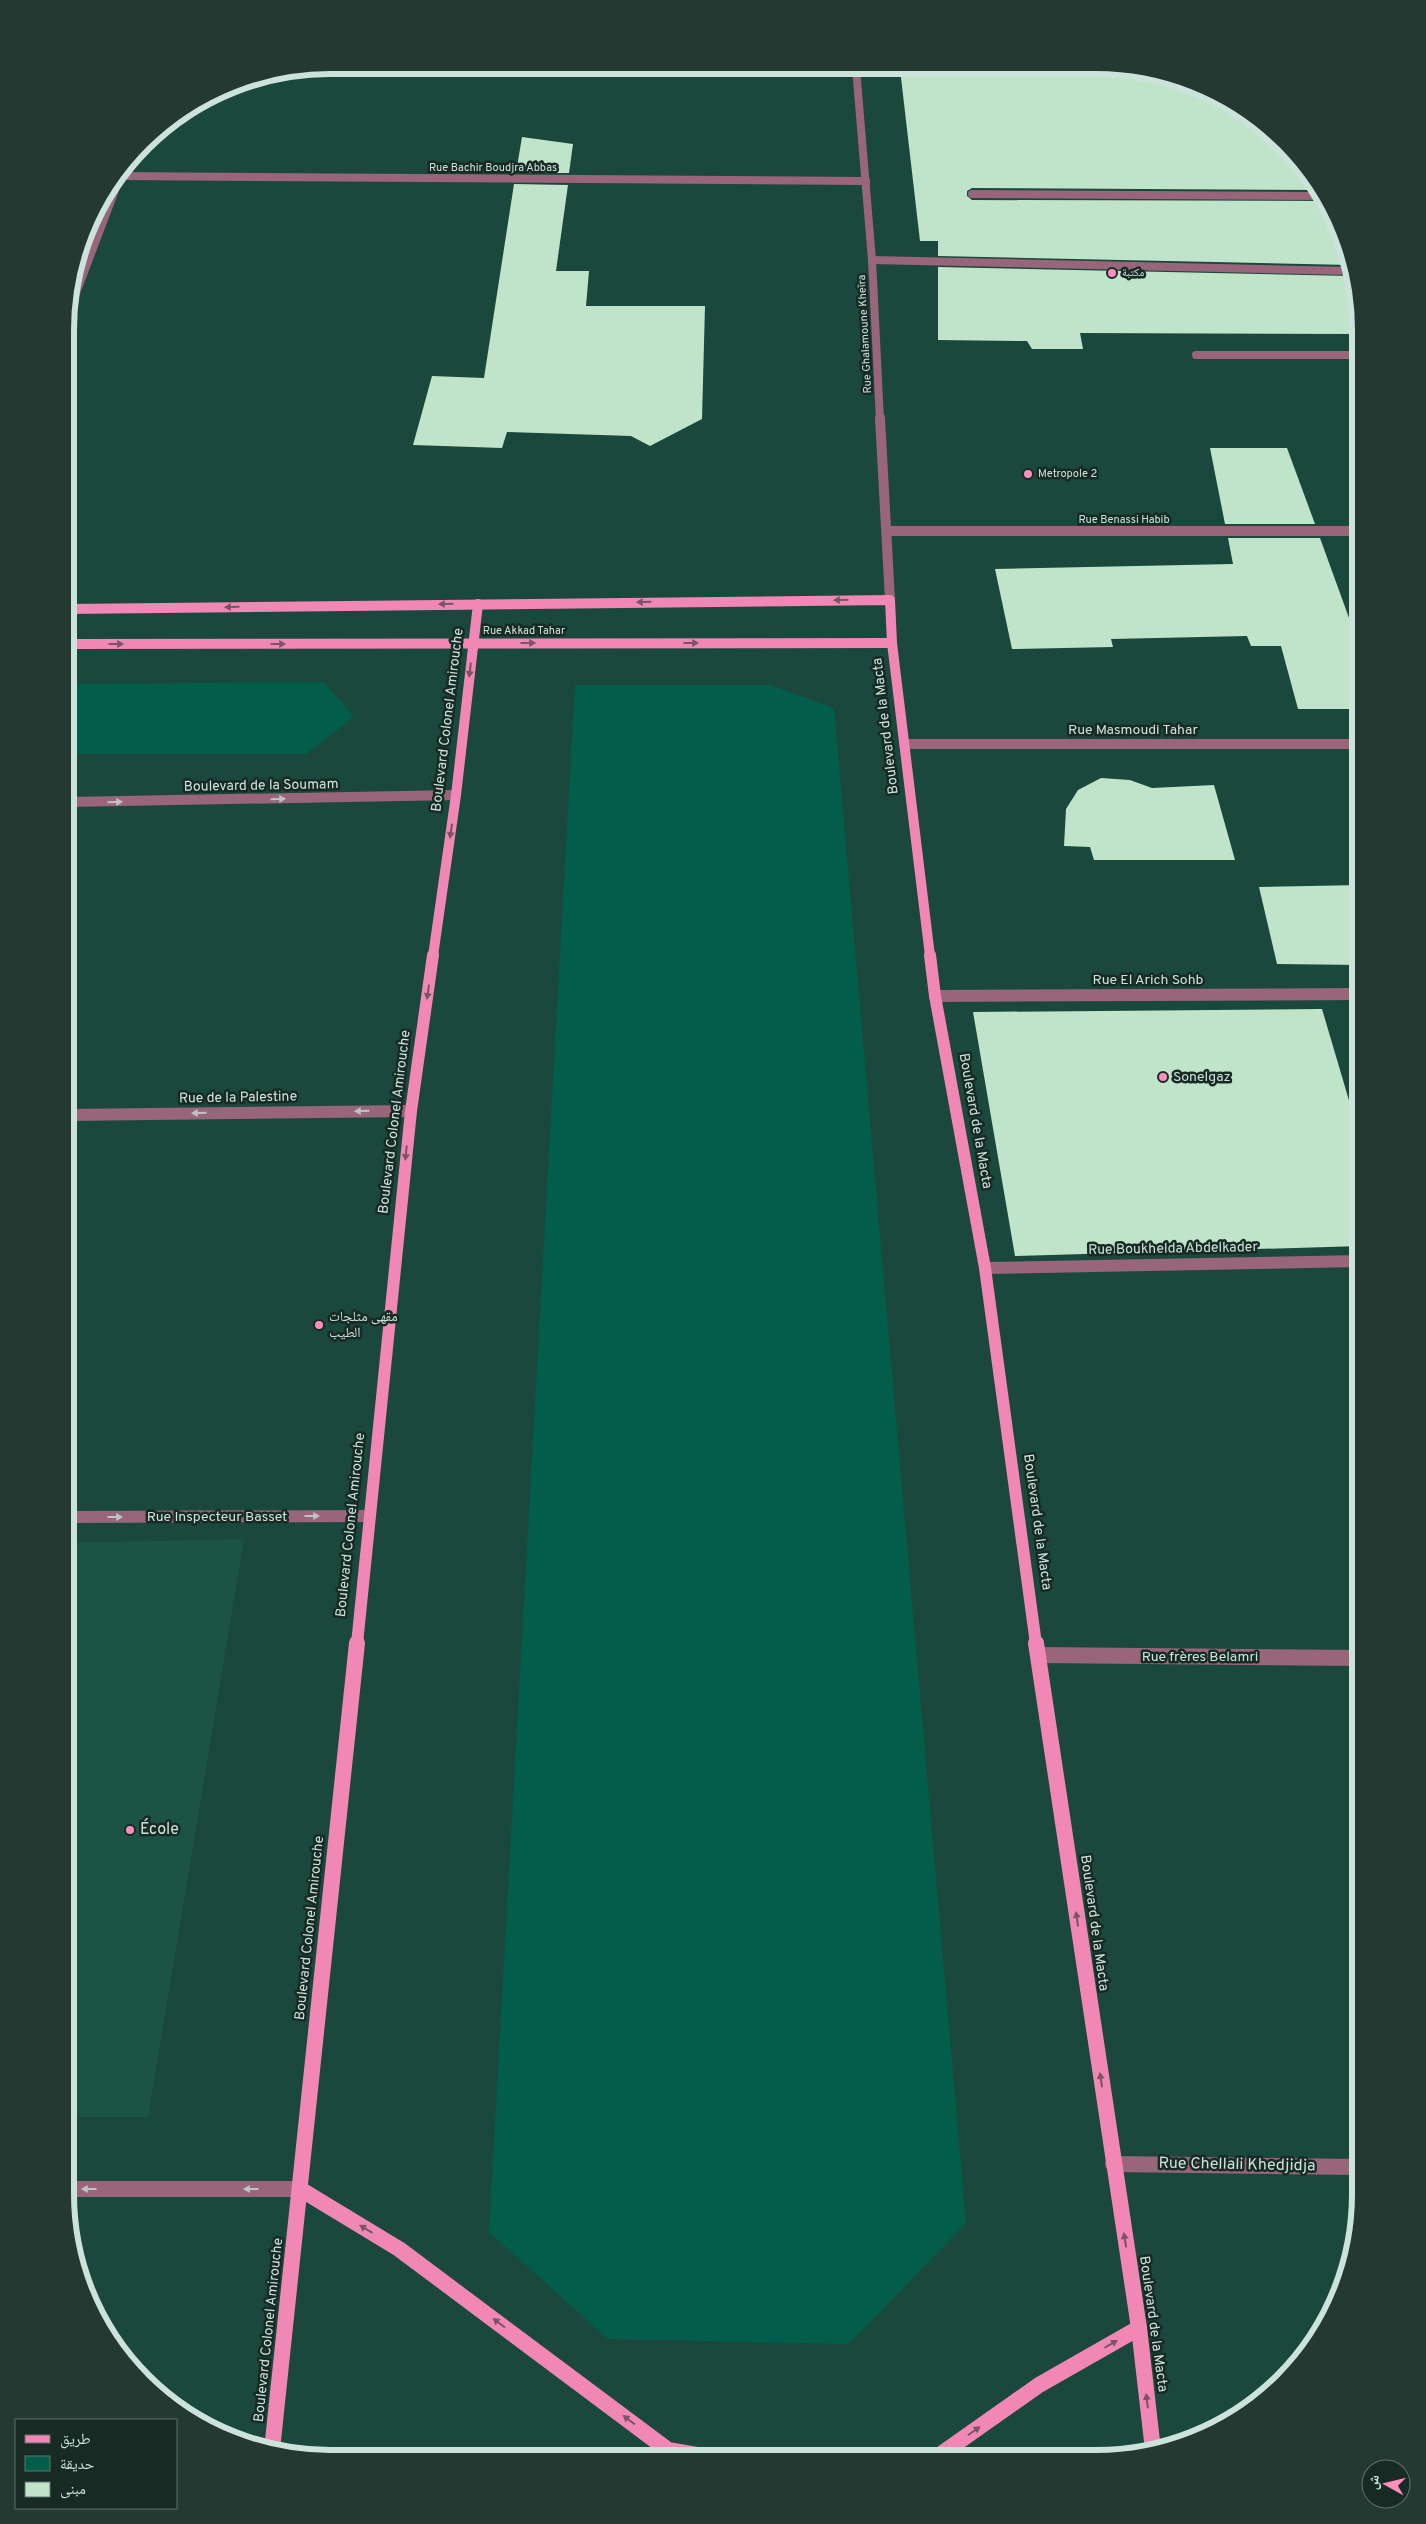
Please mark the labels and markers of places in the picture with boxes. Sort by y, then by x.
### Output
place label: مكتبة [1122,266,1144,280]
marker: مكتبة [1106,267,1118,279]
place label: Metropole 2 [1038,467,1097,481]
marker: Metropole 2 [1022,468,1034,480]
place label: Sonelgaz [1173,1069,1231,1086]
marker: Sonelgaz [1157,1071,1169,1083]
place label: مقهى مثلجات الطيب [329,1309,398,1342]
marker: مقهى مثلجات الطيب [313,1319,325,1331]
place label: École [140,1818,179,1840]
marker: École [124,1824,136,1836]

